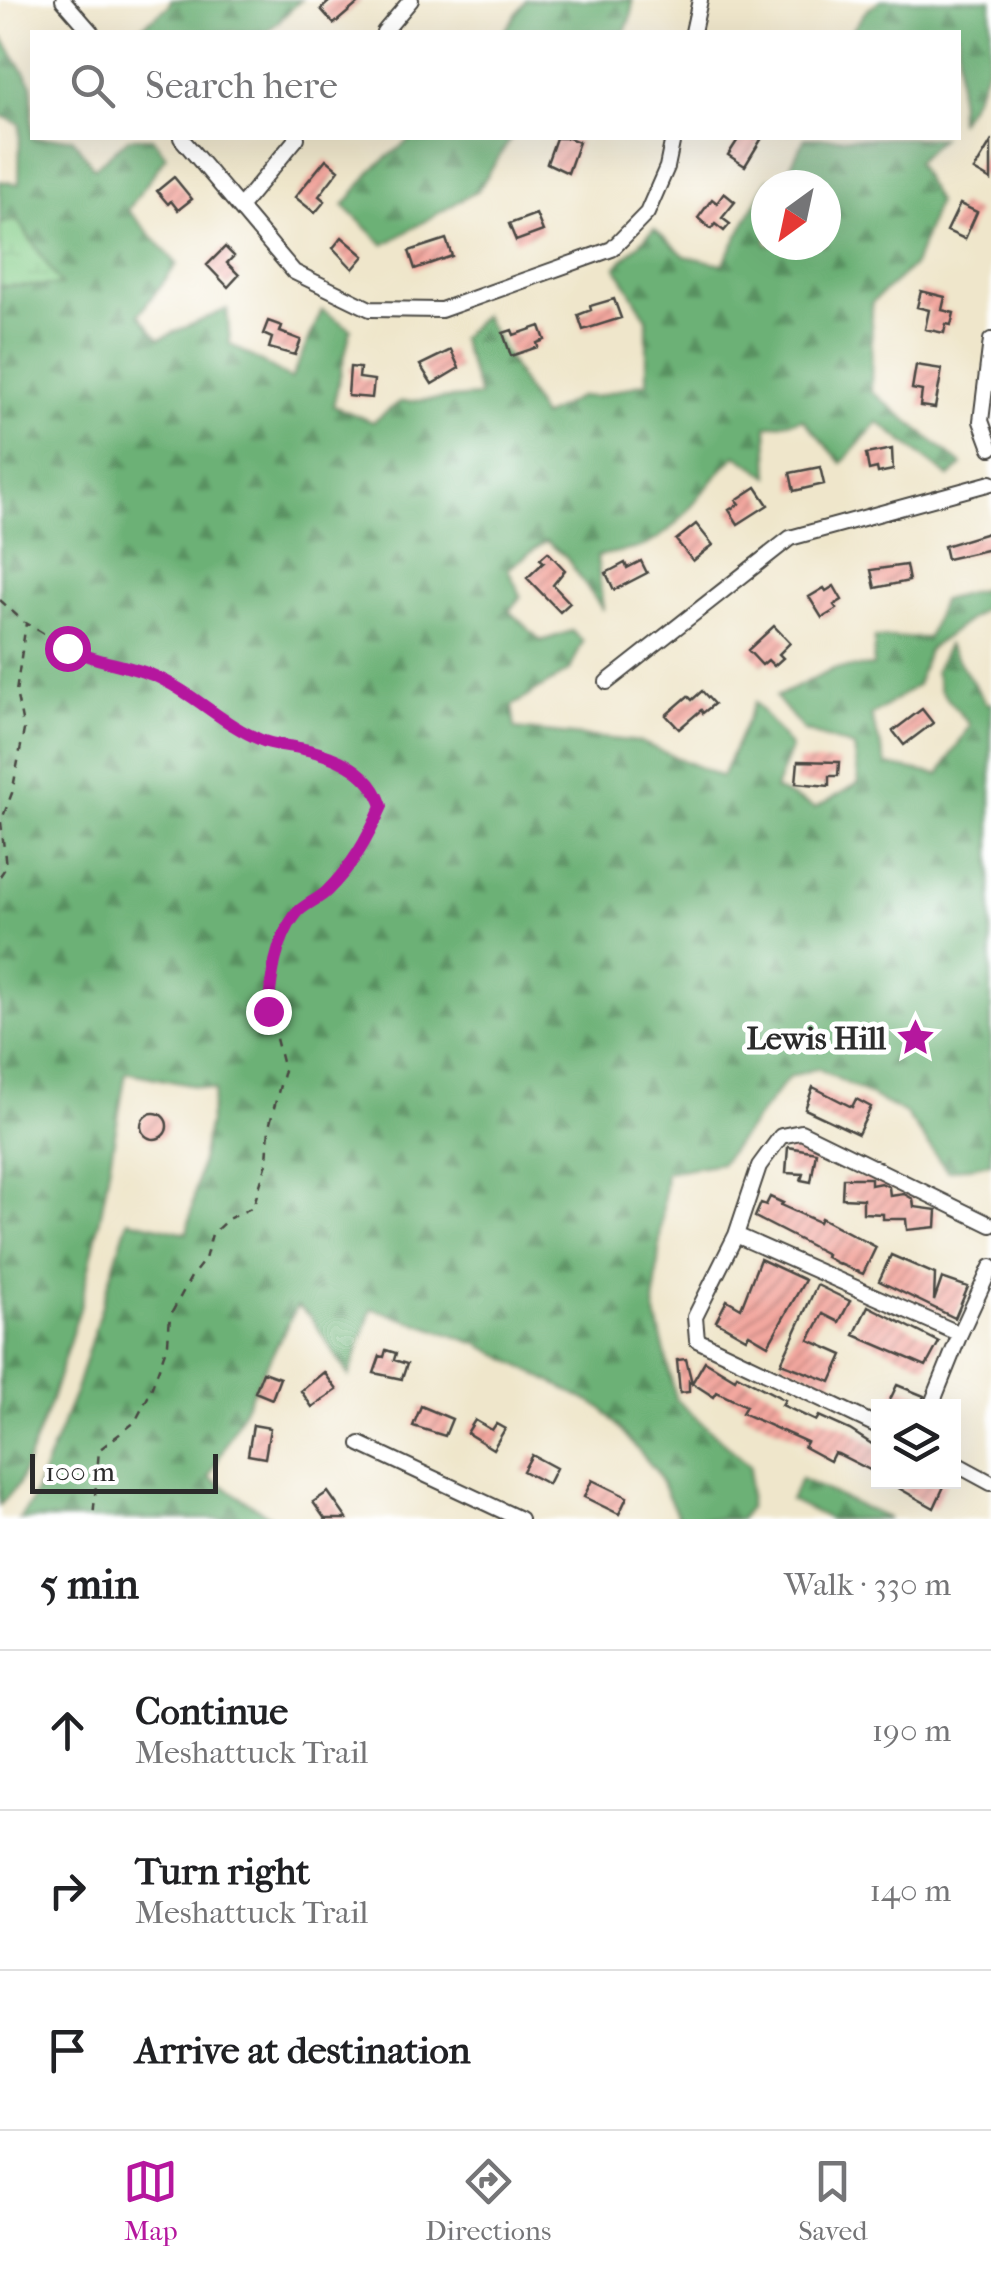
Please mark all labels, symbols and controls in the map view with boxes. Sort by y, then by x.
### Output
search box [30,30,961,140]
icon: search [65,58,120,113]
text: Search here [145,63,338,108]
north arrow [751,170,841,260]
route start [45,626,91,672]
route end [246,989,292,1035]
place icon: Lewis Hill [895,1017,937,1059]
place label: Lewis Hill [747,1020,886,1057]
map controls [871,1399,961,1489]
button: layers [871,1399,961,1489]
scale bar [30,1449,218,1494]
text: 100 m [45,1455,115,1488]
text: 5 min [40,1560,139,1609]
text: Walk · 330 m [784,1566,951,1603]
text: Continue [135,1689,288,1734]
icon: ahead [40,1703,95,1758]
text: 190 m [872,1712,951,1749]
text: Meshattuck Trail [135,1734,368,1771]
text: Turn right [135,1849,310,1894]
icon: right [40,1863,95,1918]
text: 140 m [870,1872,951,1909]
text: Meshattuck Trail [135,1894,368,1931]
icon: arrive [40,2023,95,2078]
text: Arrive at destination [135,2028,471,2073]
tab: Map [123,2154,178,2247]
tab: Directions [425,2154,551,2247]
tab: Saved [798,2154,868,2247]

